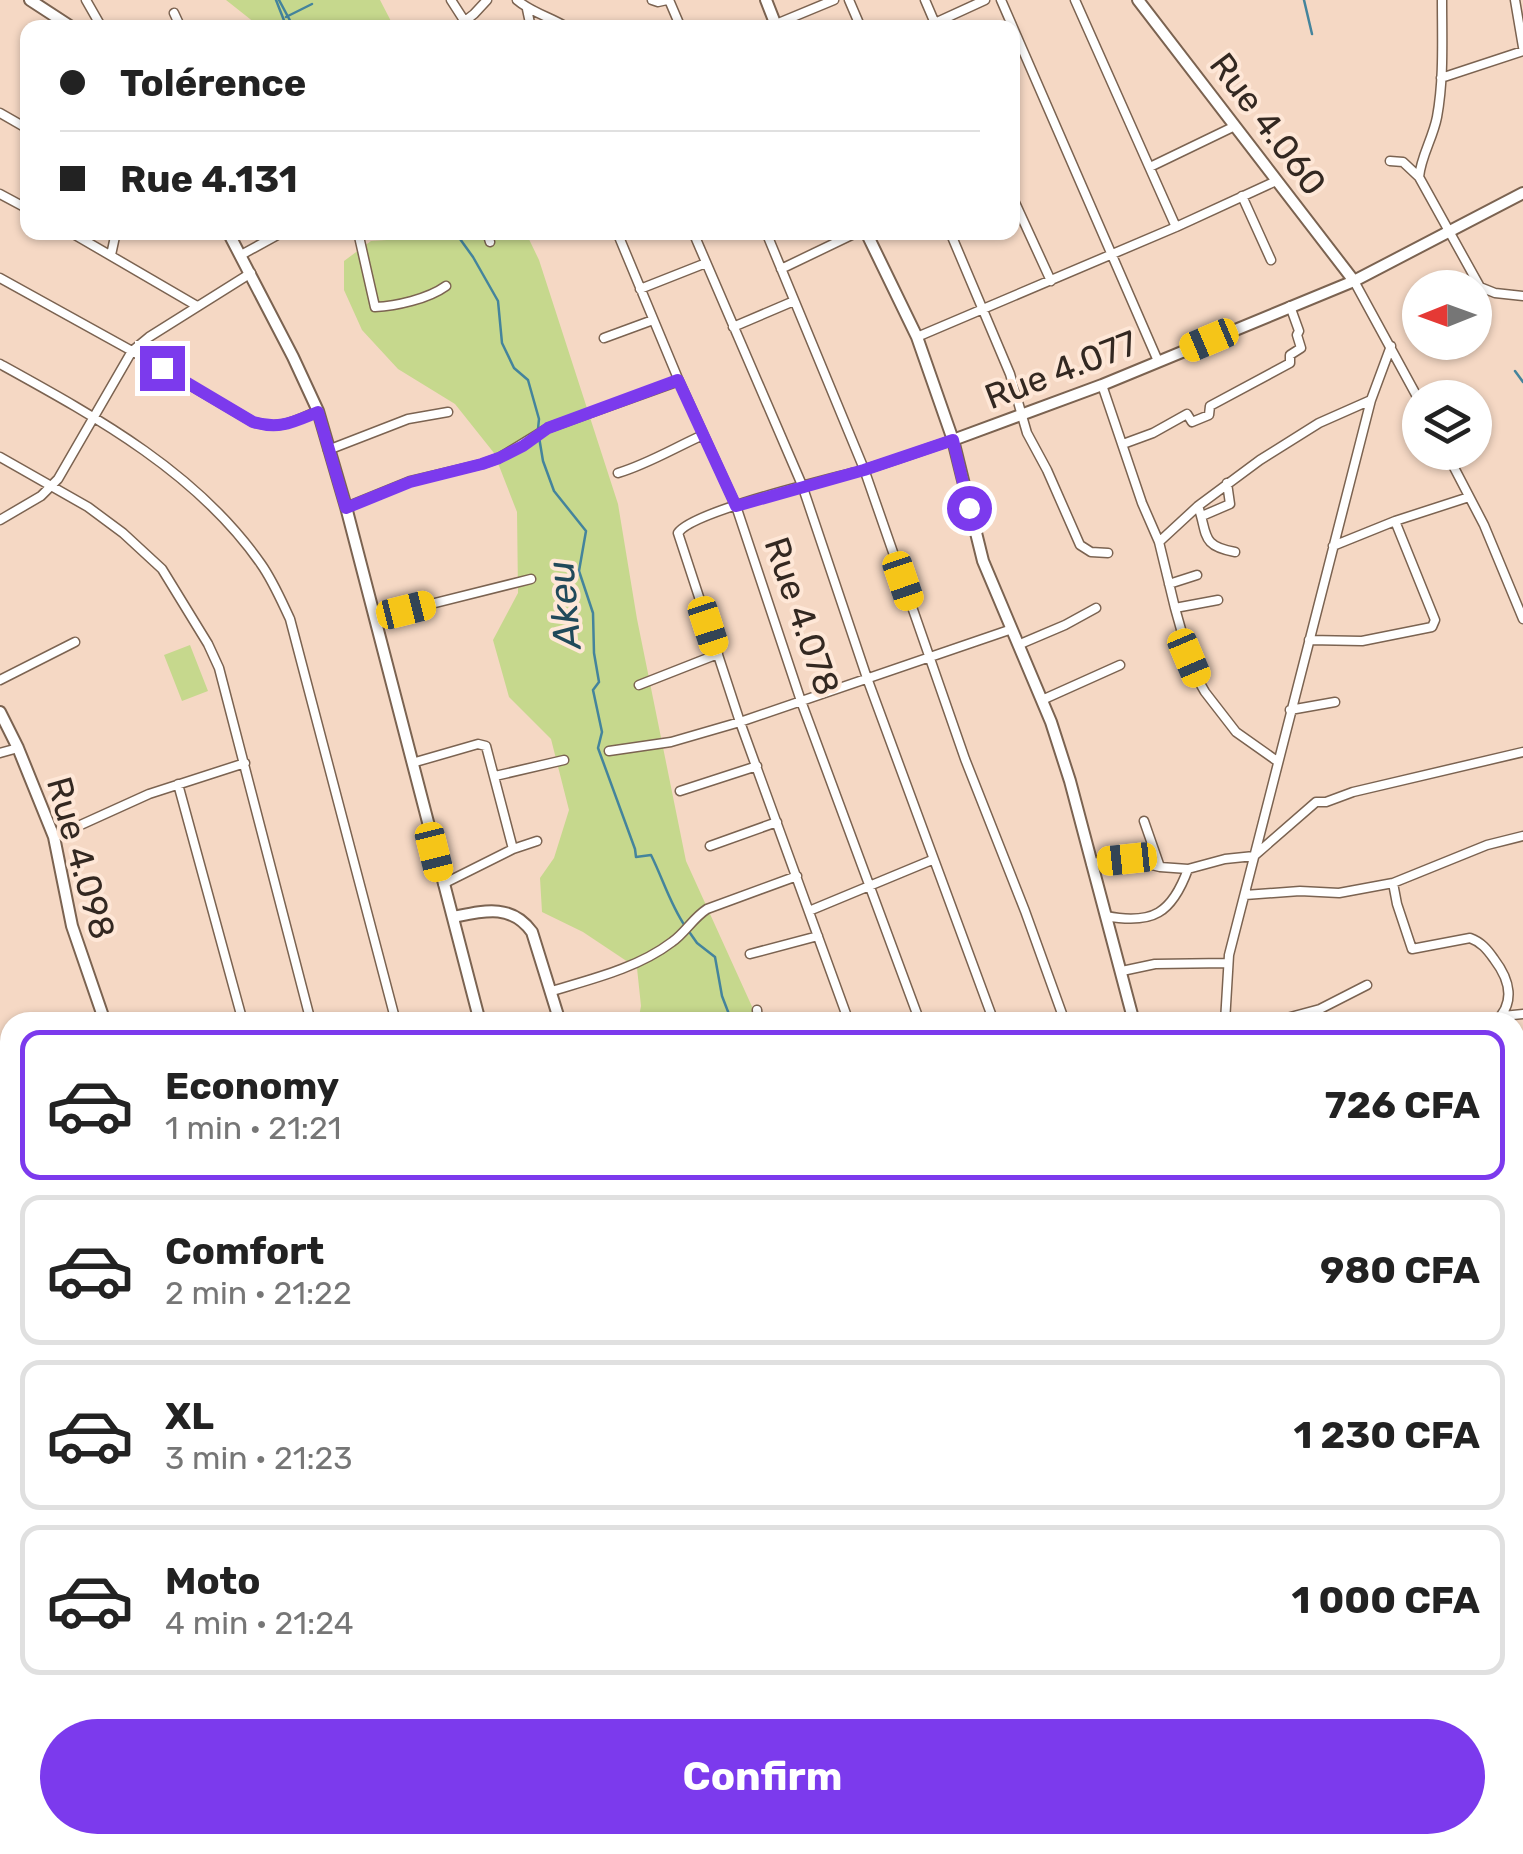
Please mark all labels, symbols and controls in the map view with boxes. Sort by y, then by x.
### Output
street label: Rue 4.060 [1201,45,1335,203]
text: Tolérence [120,60,306,106]
text: Rue 4.131 [120,156,298,202]
north arrow [1402,270,1492,360]
map controls [1402,270,1492,470]
car [1176,314,1242,366]
street label: Rue 4.077 [979,322,1143,418]
route end [140,346,185,391]
button: layers [1402,380,1492,470]
route start [947,486,992,531]
street label: Rue 4.078 [755,532,849,700]
car [879,548,927,614]
water label: Akeu [537,559,591,653]
car [373,588,439,632]
car [684,593,732,659]
car [1163,625,1215,691]
street label: Rue 4.098 [38,772,124,944]
car [412,819,456,885]
car [1096,841,1158,877]
icon: car [45,1060,135,1150]
text: Economy [165,1063,339,1109]
text: 726 CFA [1325,1082,1480,1128]
text: 1 min · 21:21 [165,1109,342,1147]
icon: car [45,1225,135,1315]
text: Comfort [165,1228,324,1274]
text: 980 CFA [1320,1247,1480,1293]
text: 2 min · 21:22 [165,1274,352,1312]
icon: car [45,1390,135,1480]
text: XL [165,1393,214,1439]
text: 1 230 CFA [1293,1412,1480,1458]
text: 3 min · 21:23 [165,1439,353,1477]
icon: car [45,1555,135,1645]
text: Moto [165,1558,261,1604]
text: 1 000 CFA [1292,1577,1480,1623]
text: 4 min · 21:24 [165,1604,354,1642]
button: Confirm [40,1719,1485,1834]

